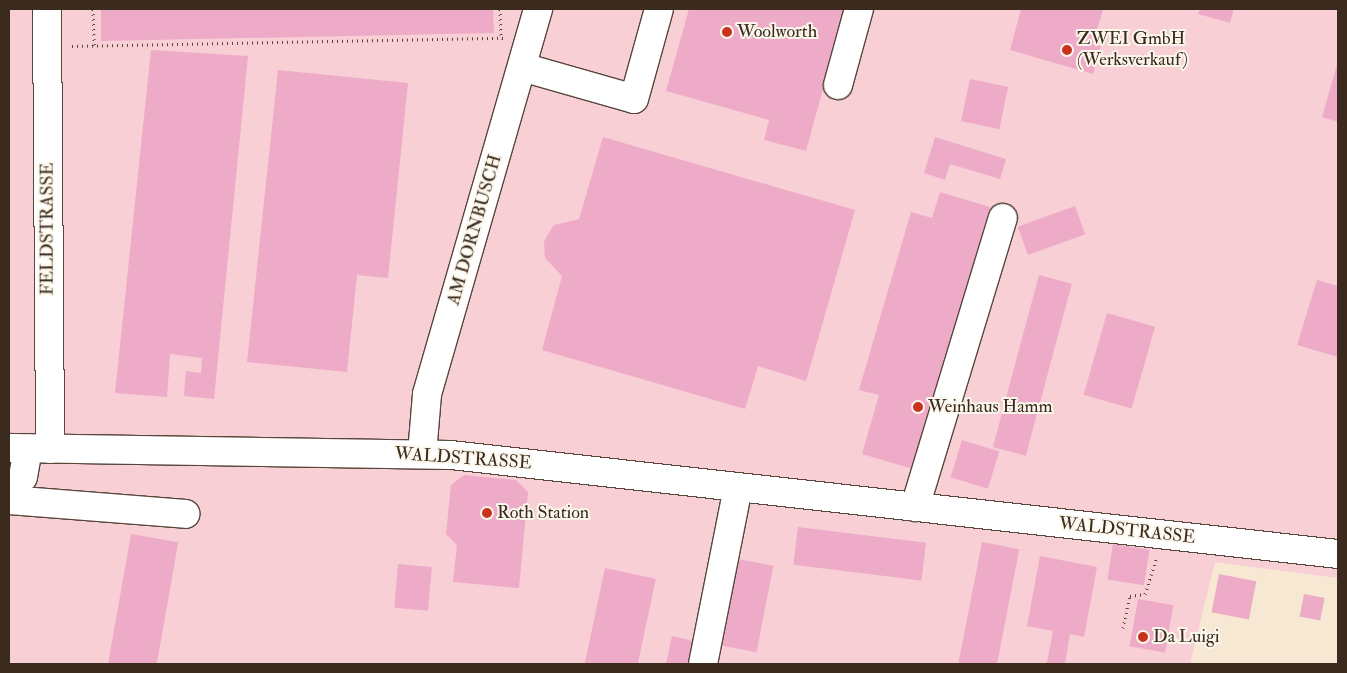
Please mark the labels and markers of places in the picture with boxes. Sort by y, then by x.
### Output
place label: Woolworth [737,21,817,43]
marker: Woolworth [721,26,733,38]
place label: ZWEI GmbH (Werksverkauf) [1077,29,1188,72]
marker: ZWEI GmbH (Werksverkauf) [1061,44,1073,56]
place label: Weinhaus Hamm [928,396,1052,418]
marker: Weinhaus Hamm [912,401,924,413]
place label: Roth Station [497,502,589,524]
marker: Roth Station [481,507,493,519]
place label: Da Luigi [1153,626,1220,648]
marker: Da Luigi [1137,631,1149,643]

